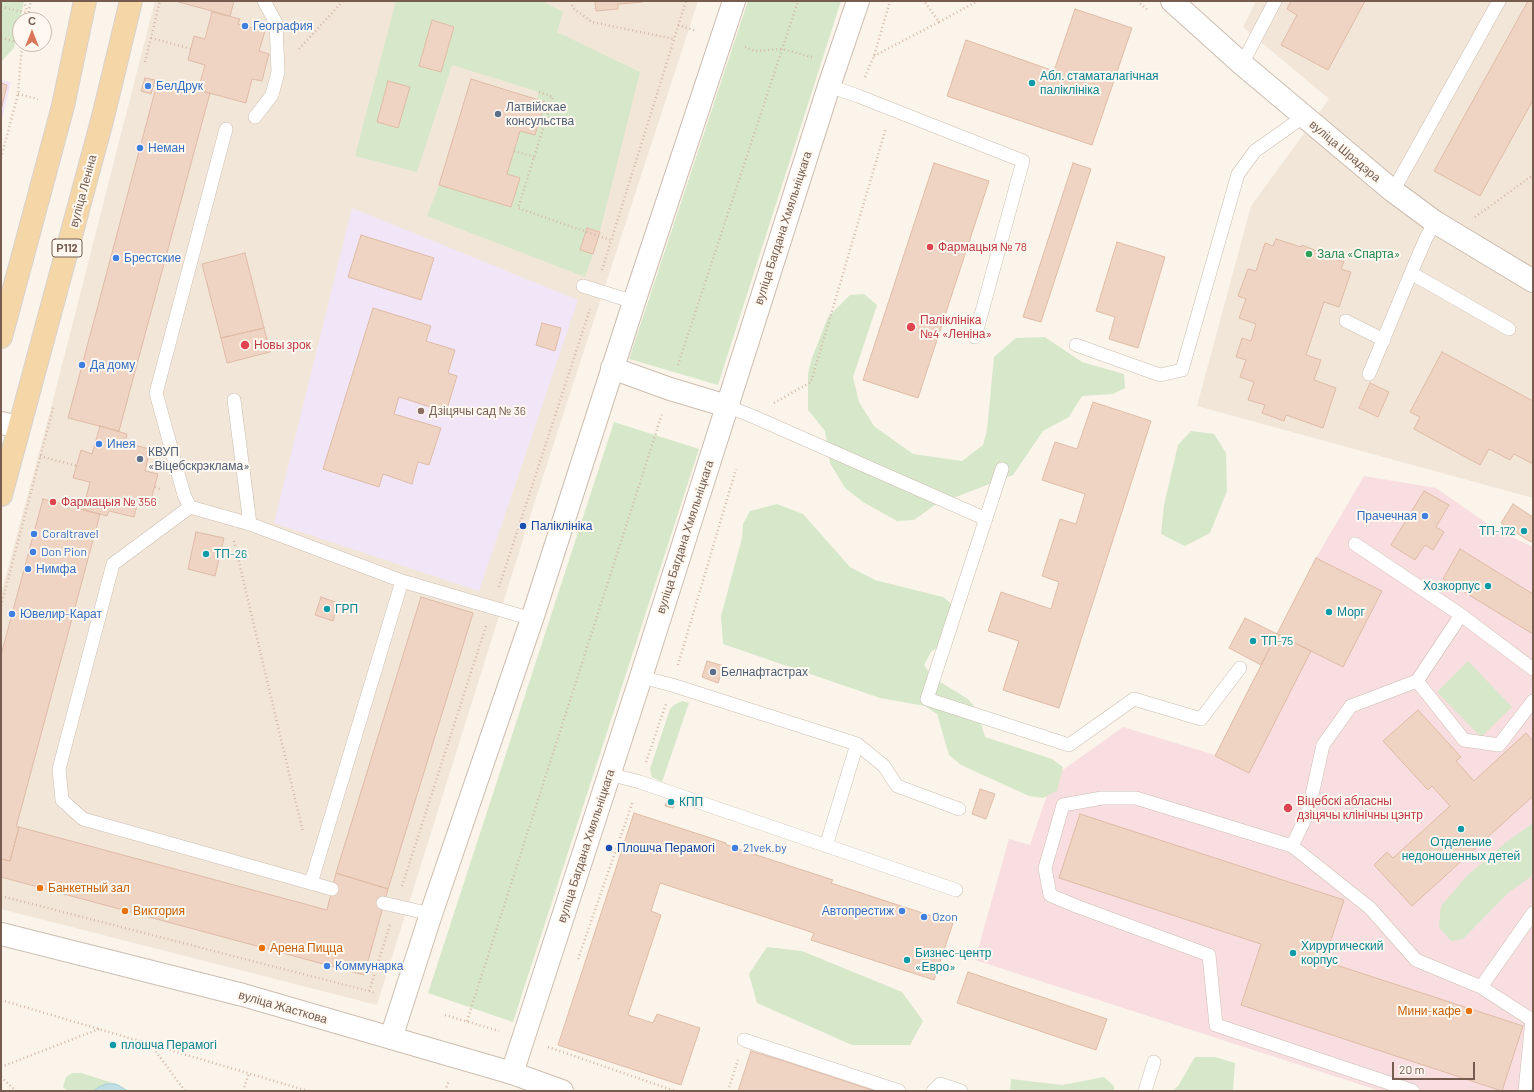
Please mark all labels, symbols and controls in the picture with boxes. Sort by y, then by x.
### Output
north arrow [12,12,52,52]
text: С [28,14,36,27]
place label: География [253,19,313,33]
marker: География [240,21,250,31]
place label: Абл. стаматалагічная паліклініка [1040,69,1159,97]
marker: Абл. стаматалагічная паліклініка [1027,78,1037,88]
place label: БелДрук [156,79,203,93]
marker: БелДрук [143,81,153,91]
place label: Латвійскае консульства [506,100,574,128]
marker: Латвійскае консульства [493,109,503,119]
street label: вуліца Шрадэра [1307,117,1383,185]
place label: Неман [148,141,185,155]
marker: Неман [135,143,145,153]
street label: вуліца Багдана Хмяльніцкага [751,150,815,306]
street label: вуліца Леніна [66,153,100,229]
road number: Р112 [52,239,82,257]
place label: Фармацыя № 78 [938,240,1027,254]
marker: Фармацыя № 78 [925,242,935,252]
place label: Зала «Спарта» [1317,247,1400,261]
marker: Зала «Спарта» [1304,249,1314,259]
place label: Брестские [124,251,181,265]
marker: Брестские [111,253,121,263]
place label: Паліклініка №4 «Леніна» [920,313,992,341]
marker: Паліклініка №4 «Леніна» [905,321,917,333]
place label: Новы зрок [254,338,311,352]
marker: Новы зрок [239,339,251,351]
place label: Да дому [90,358,135,372]
marker: Да дому [77,360,87,370]
place label: Дзіцячы сад № 36 [429,404,526,418]
marker: Дзіцячы сад № 36 [416,406,426,416]
place label: Инея [107,437,135,451]
marker: Инея [94,439,104,449]
place label: КВУП «Віцебскрэклама» [148,445,250,473]
marker: КВУП «Віцебскрэклама» [135,454,145,464]
street label: вуліца Багдана Хмяльніцкага [653,459,717,615]
place label: Фармацыя № 356 [61,495,157,509]
marker: Фармацыя № 356 [48,497,58,507]
place label: Прачечная [1357,509,1417,523]
marker: Прачечная [1420,511,1430,521]
place label: Паліклініка [531,519,592,533]
marker: Паліклініка [518,521,528,531]
place label: ТП-172 [1479,524,1516,538]
marker: ТП-172 [1519,526,1529,536]
place label: Coraltravel [42,527,98,541]
marker: Coraltravel [29,529,39,539]
place label: Don Pion [41,545,87,559]
marker: Don Pion [28,547,38,557]
place label: ТП-26 [214,547,247,561]
marker: ТП-26 [201,549,211,559]
place label: Нимфа [36,562,76,576]
marker: Нимфа [23,564,33,574]
place label: Хозкорпус [1423,579,1480,593]
marker: Хозкорпус [1483,581,1493,591]
place label: ГРП [335,602,358,616]
marker: ГРП [322,604,332,614]
place label: Морг [1337,605,1365,619]
place label: Ювелир-Карат [20,607,102,621]
marker: Морг [1324,607,1334,617]
marker: Ювелир-Карат [7,609,17,619]
place label: ТП-75 [1261,634,1293,648]
marker: ТП-75 [1248,636,1258,646]
place label: Белнафтастрах [721,665,808,679]
marker: Белнафтастрах [708,667,718,677]
street label: вуліца Багдана Хмяльніцкага [554,768,618,924]
place label: Віцебскі абласны дзіцячы клінічны цэнтр [1297,794,1423,822]
place label: КПП [679,795,703,809]
marker: КПП [666,797,676,807]
marker: Віцебскі абласны дзіцячы клінічны цэнтр [1282,802,1294,814]
marker: Отделение недоношенных детей [1456,824,1466,834]
place label: Отделение недоношенных детей [1402,835,1520,863]
place label: Плошча Перамогі [617,841,715,855]
place label: 21vek.by [743,841,787,855]
marker: Плошча Перамогі [604,843,614,853]
marker: 21vek.by [730,843,740,853]
place label: Банкетный зал [48,881,130,895]
marker: Банкетный зал [35,883,45,893]
place label: Виктория [133,904,185,918]
place label: Автопрестиж [822,904,894,918]
marker: Виктория [120,906,130,916]
marker: Автопрестиж [897,906,907,916]
place label: Ozon [932,910,958,924]
marker: Ozon [919,912,929,922]
place label: Хирургический корпус [1301,939,1383,967]
place label: Арена Пицца [270,941,343,955]
marker: Арена Пицца [257,943,267,953]
place label: Бизнес-центр «Евро» [915,946,991,974]
marker: Хирургический корпус [1288,948,1298,958]
marker: Бизнес-центр «Евро» [902,955,912,965]
place label: Коммунарка [335,959,403,973]
marker: Коммунарка [322,961,332,971]
street label: вуліца Жасткова [237,987,329,1027]
place label: Мини-кафе [1398,1004,1461,1018]
marker: Мини-кафе [1464,1006,1474,1016]
place label: плошча Перамогі [121,1038,217,1052]
marker: плошча Перамогі [108,1040,118,1050]
scale bar [1394,1054,1477,1080]
text: 20 m [1399,1062,1425,1076]

